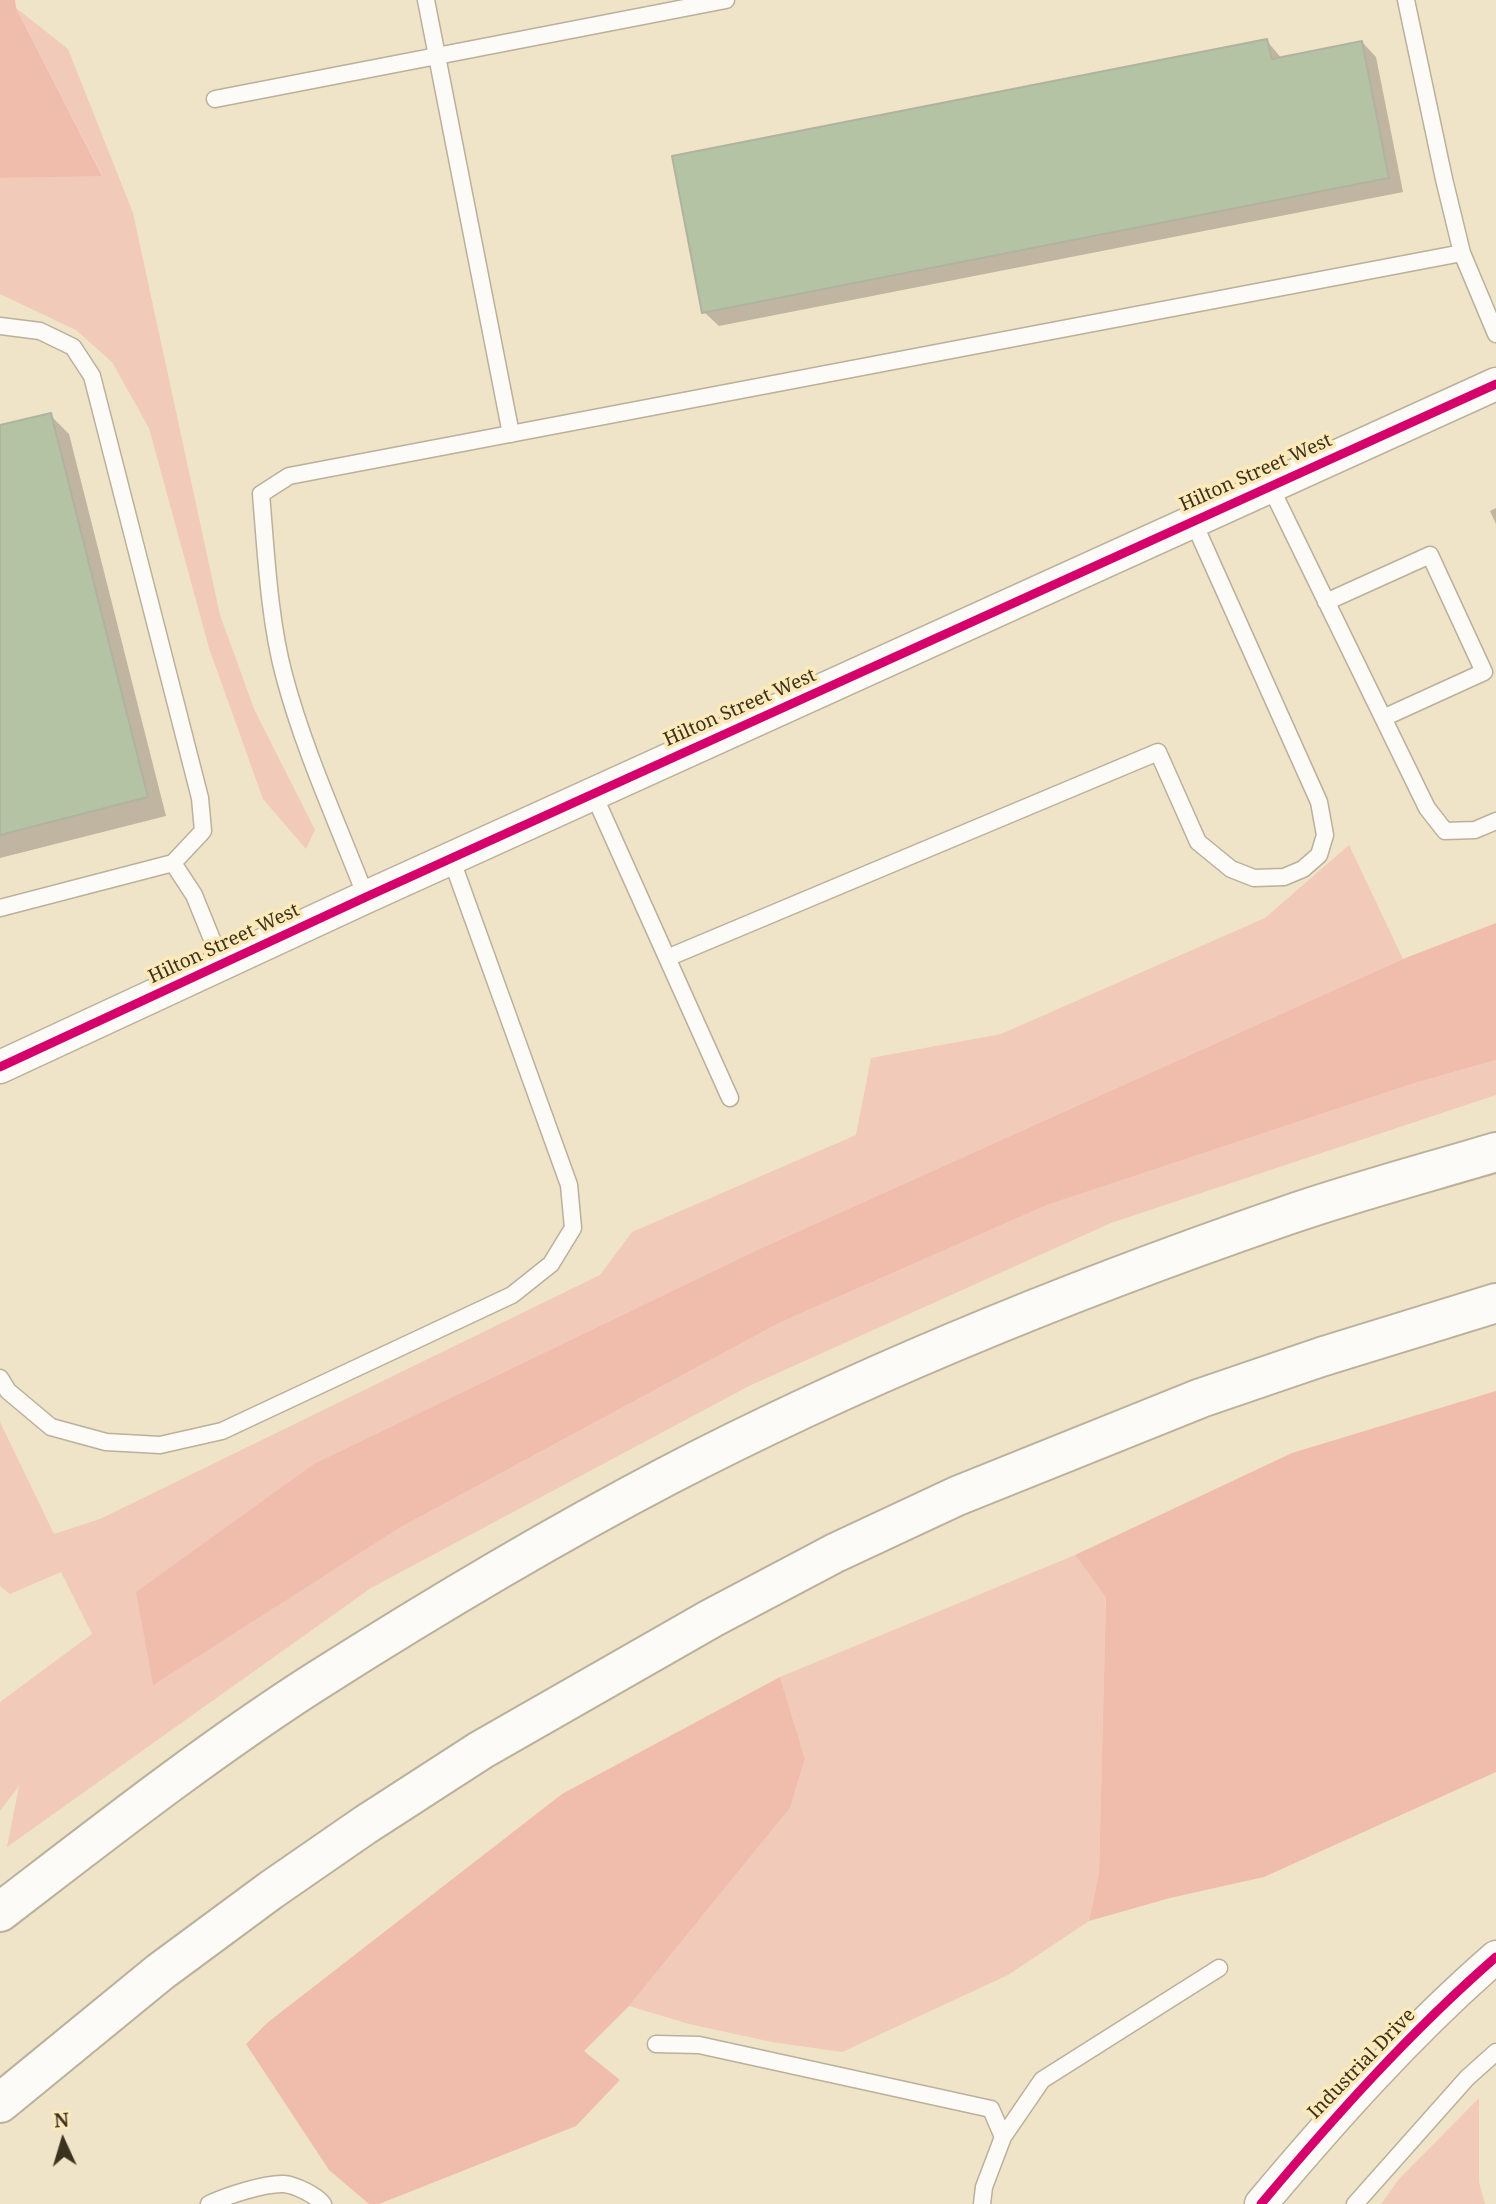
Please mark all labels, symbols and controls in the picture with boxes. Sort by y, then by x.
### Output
street label: Hilton Street West [1176,429,1336,517]
street label: Hilton Street West [660,664,820,752]
street label: Hilton Street West [145,899,303,989]
street label: Industrial Drive [1304,2004,1420,2124]
north arrow [28,2106,98,2176]
text: N [53,2107,70,2134]

